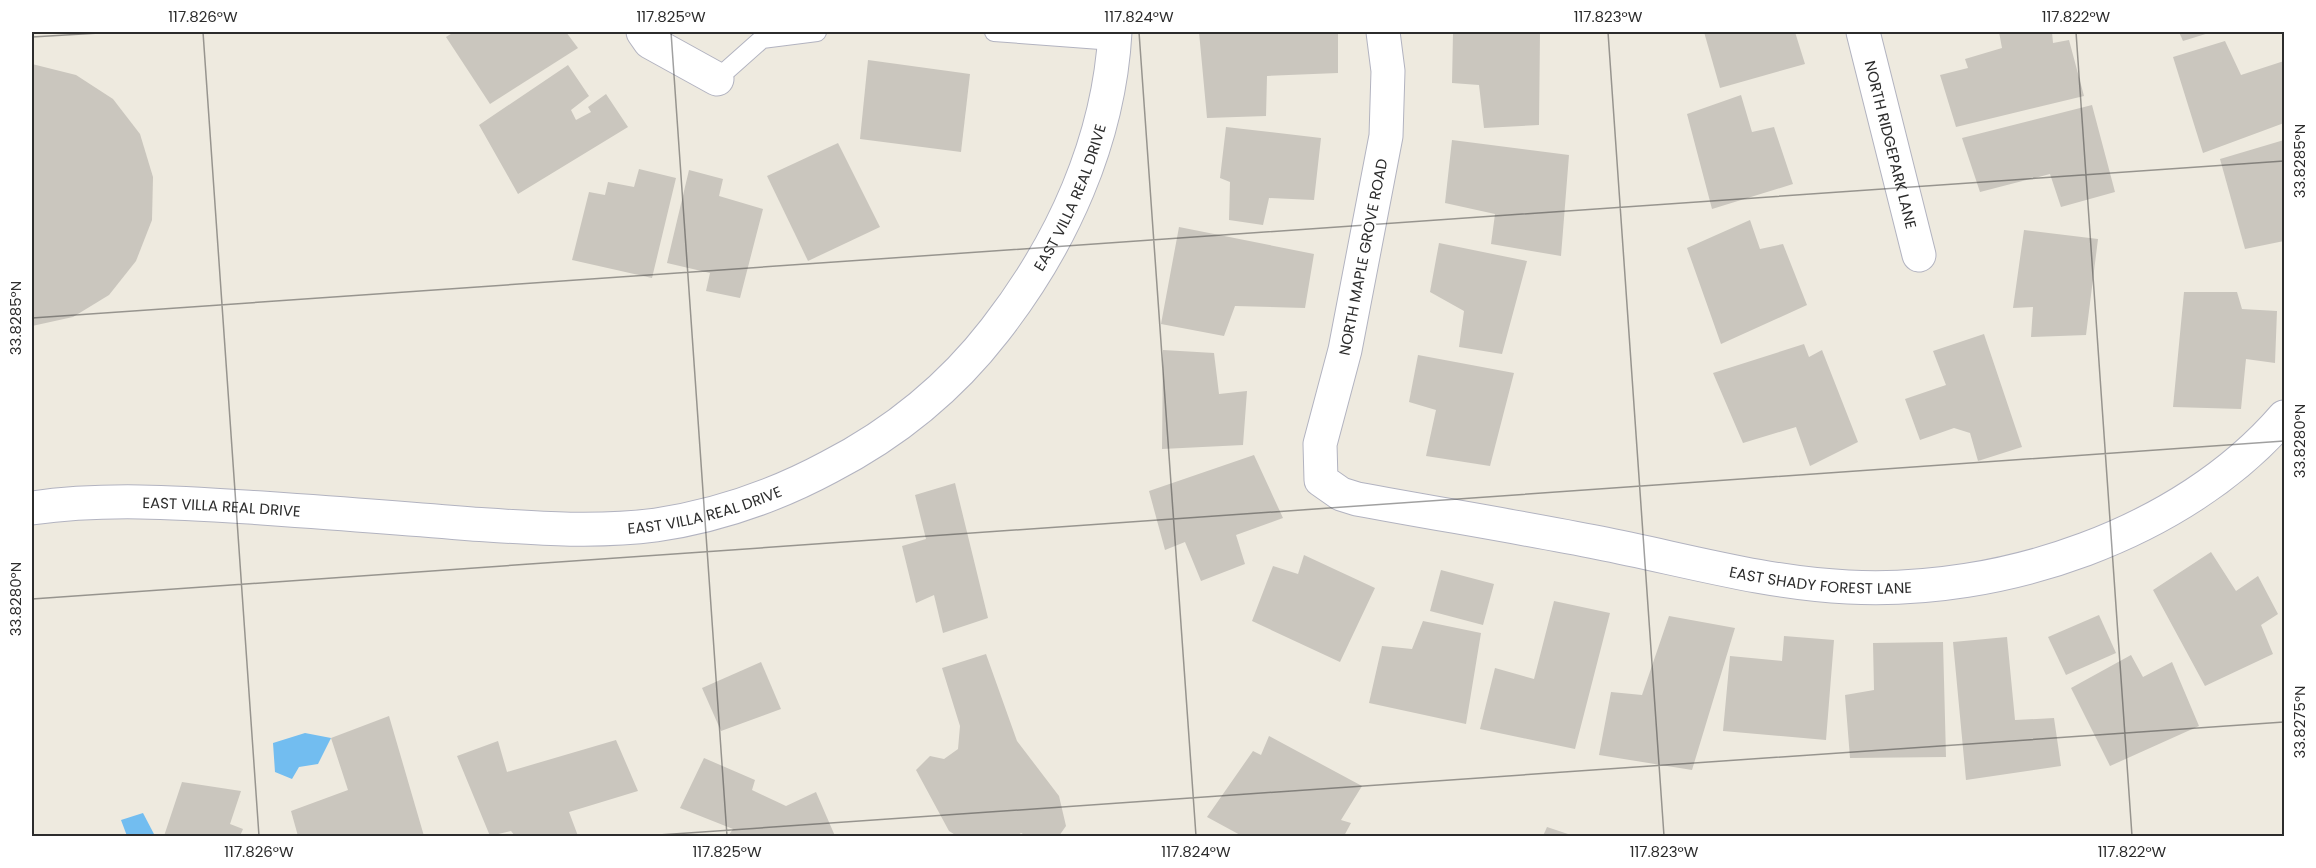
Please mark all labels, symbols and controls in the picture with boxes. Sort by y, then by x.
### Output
text: 117.826°W [168,6,238,27]
text: 117.825°W [636,6,706,27]
text: 117.824°W [1104,6,1174,27]
text: 117.823°W [1574,6,1643,27]
text: 117.822°W [2042,6,2111,27]
street label: NORTH RIDGEPARK LANE [1860,58,1922,231]
street label: EAST VILLA REAL DRIVE [1028,121,1110,275]
text: 33.8285°N [2289,124,2310,198]
street label: NORTH MAPLE GROVE ROAD [1334,157,1392,357]
text: 33.8285°N [5,281,26,355]
text: 33.8280°N [2289,404,2310,478]
street label: EAST VILLA REAL DRIVE [627,480,785,538]
street label: EAST VILLA REAL DRIVE [142,491,301,521]
street label: EAST SHADY FOREST LANE [1728,561,1913,598]
text: 33.8280°N [5,562,26,636]
text: 33.8275°N [2289,685,2310,759]
text: 117.826°W [224,841,294,862]
text: 117.825°W [692,841,762,862]
text: 117.824°W [1161,841,1231,862]
text: 117.823°W [1630,841,1699,862]
text: 117.822°W [2098,841,2167,862]

